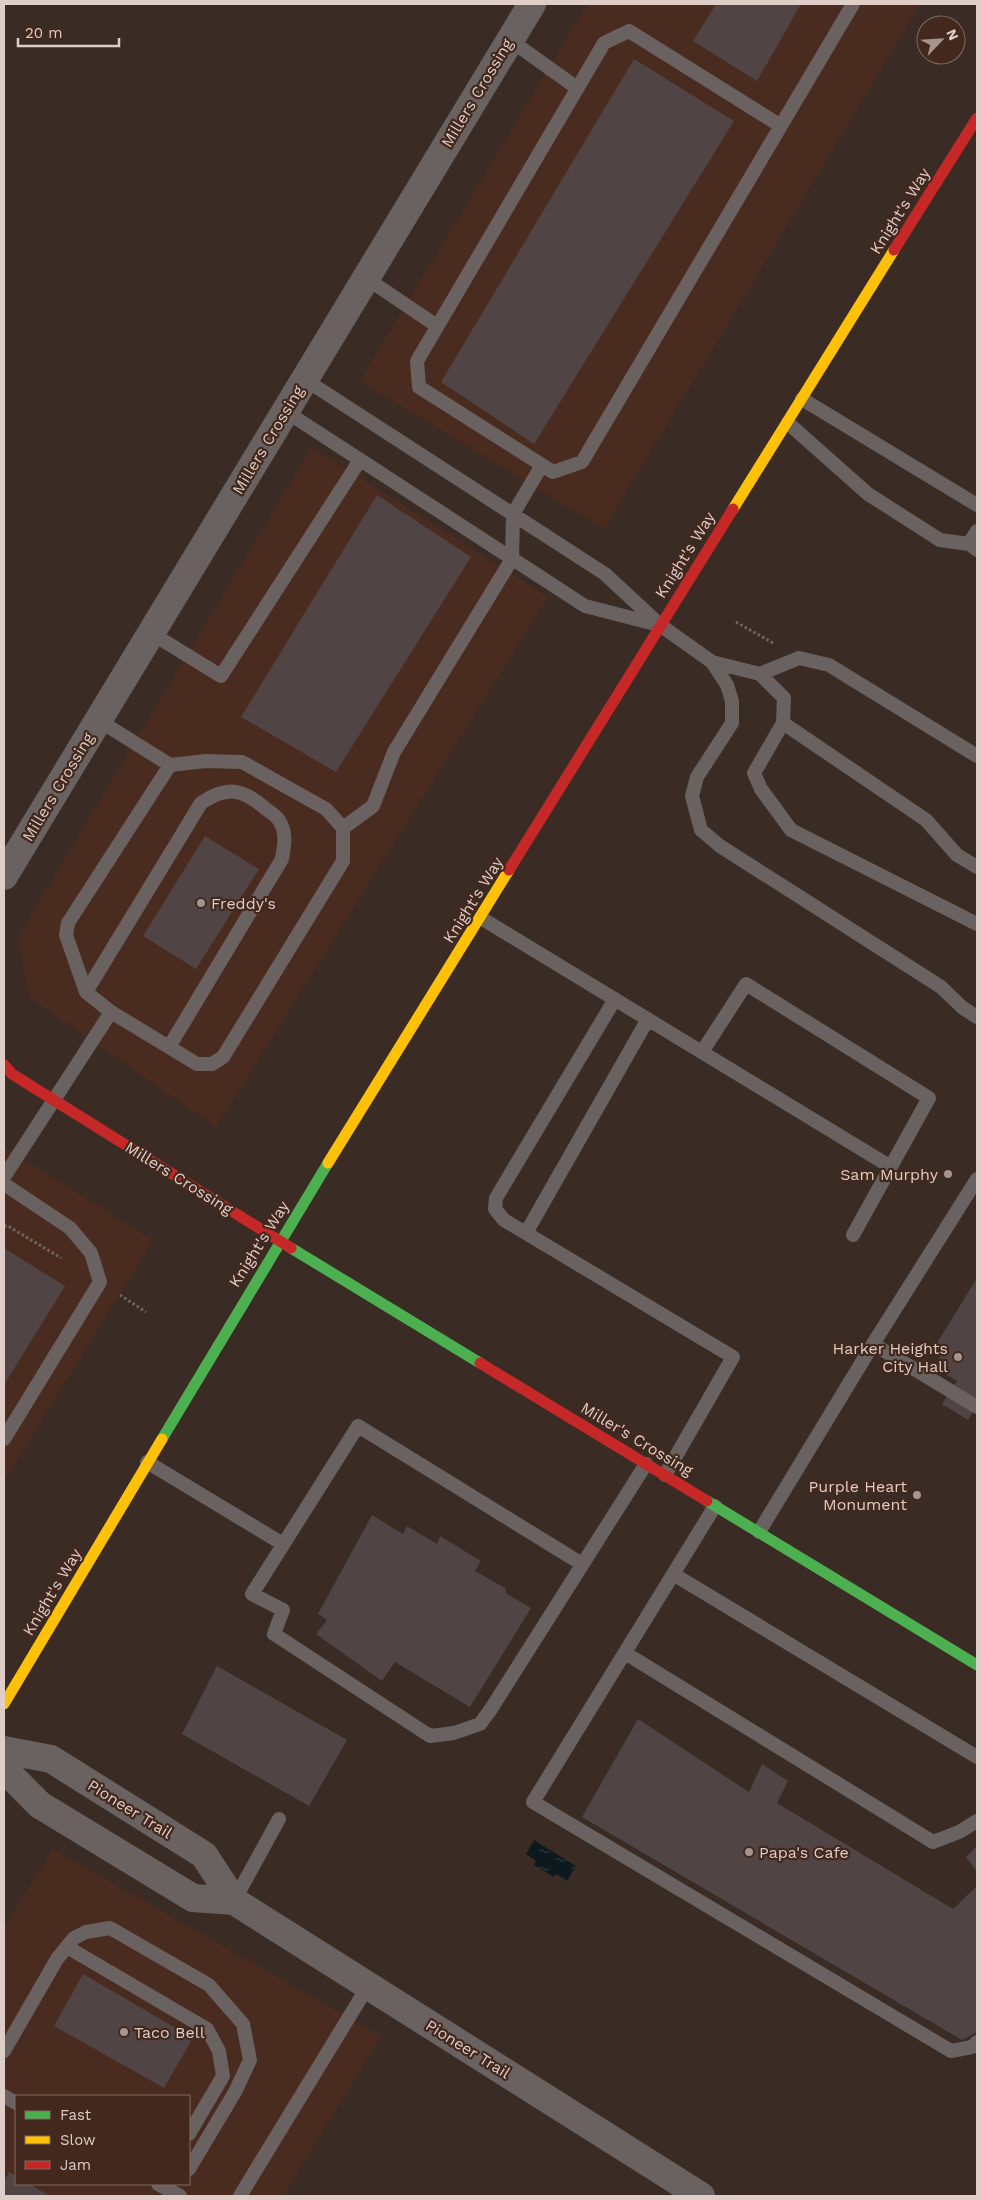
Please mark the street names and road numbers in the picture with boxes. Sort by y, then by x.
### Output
street label: Millers Crossing [437,35,517,151]
street label: Knight's Way [866,164,934,258]
street label: Millers Crossing [228,382,308,498]
street label: Knight's Way [651,508,719,602]
street label: Millers Crossing [18,729,98,845]
street label: Knight's Way [439,853,507,947]
street label: Millers Crossing [122,1137,237,1219]
street label: Knight's Way [225,1197,293,1291]
street label: Miller's Crossing [578,1398,697,1480]
street label: Knight's Way [19,1544,86,1639]
street label: Pioneer Trail [84,1775,176,1843]
street label: Pioneer Trail [422,2015,514,2083]

